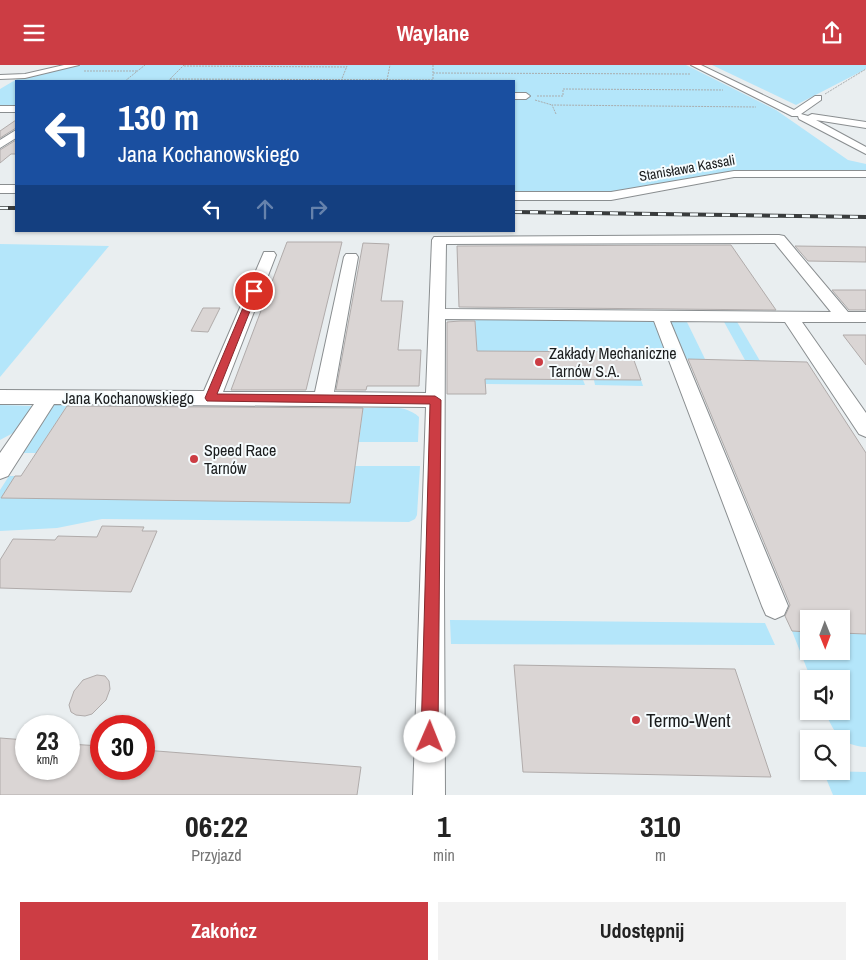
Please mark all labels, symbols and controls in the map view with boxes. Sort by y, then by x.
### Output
text: Waylane [397,18,469,48]
icon: menu [20,19,48,47]
icon: share [818,19,846,47]
text: 130 m [118,94,199,141]
icon: left [35,100,100,165]
text: Jana Kochanowskiego [118,139,300,169]
street label: Stanisława Kassali [638,151,736,185]
icon: left [198,195,226,223]
icon: ahead [251,195,279,223]
icon: right [304,195,332,223]
pin [233,270,275,312]
icon: arrive [240,277,268,305]
place label: Zakłady Mechaniczne Tarnów S.A. [549,342,677,382]
marker: Zakłady Mechaniczne Tarnów S.A. [533,356,545,368]
street label: Jana Kochanowskiego [62,387,194,409]
place label: Speed Race Tarnów [204,439,276,479]
marker: Speed Race Tarnów [188,453,200,465]
north arrow [800,610,850,660]
map controls [800,610,850,780]
button: sound [800,670,850,720]
place label: Termo-Went [646,707,731,733]
position arrow [403,710,455,762]
marker: Termo-Went [630,714,642,726]
speed limit sign: 30 [90,715,155,780]
text: 23 [36,724,59,758]
button: search [800,730,850,780]
text: km/h [37,752,58,768]
text: 06:22 [185,806,248,846]
text: 1 [437,806,451,846]
text: 310 [640,806,681,846]
text: Przyjazd [191,844,242,866]
text: min [433,844,455,866]
text: m [655,844,666,866]
button: Zakończ [20,902,428,960]
button: Udostępnij [438,902,846,960]

